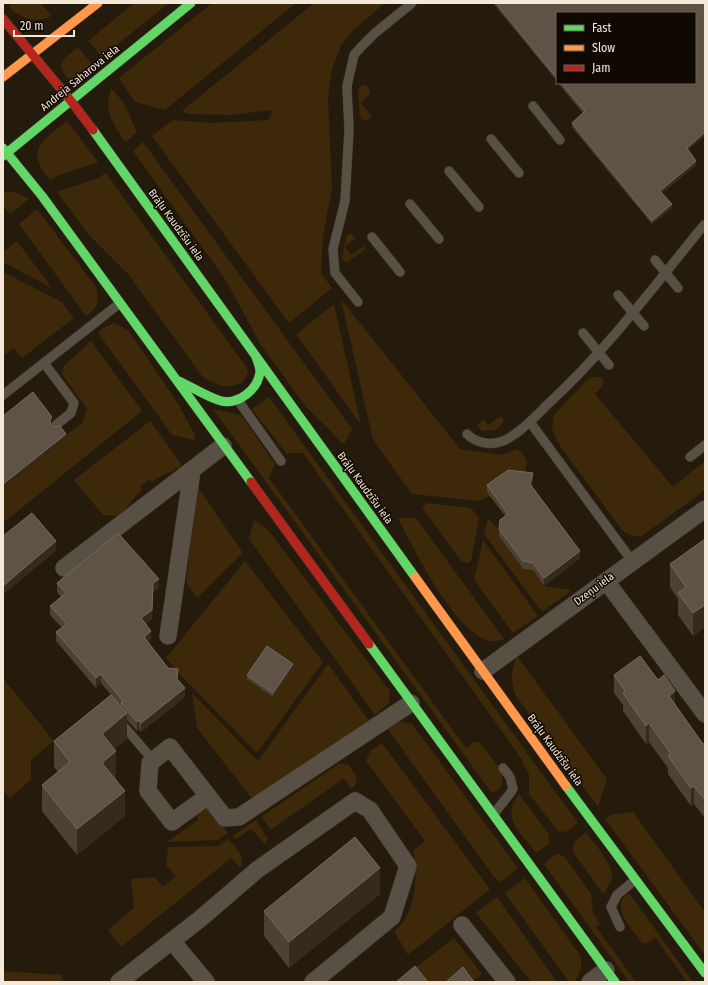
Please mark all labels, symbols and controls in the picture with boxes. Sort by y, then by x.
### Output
scale bar [14,12,74,38]
legend [556,12,696,84]
text: 20 m [20,19,44,33]
text: Fast [592,21,611,35]
text: Slow [592,41,615,55]
street label: Andreja Saharova iela [38,42,122,114]
text: Jam [592,61,610,75]
street label: Brāļu Kaudzīšu iela [146,187,206,263]
street label: Brāļu Kaudzīšu iela [335,450,395,526]
street label: Dzeņu iela [571,570,617,609]
street label: Brāļu Kaudzīšu iela [525,712,585,788]

